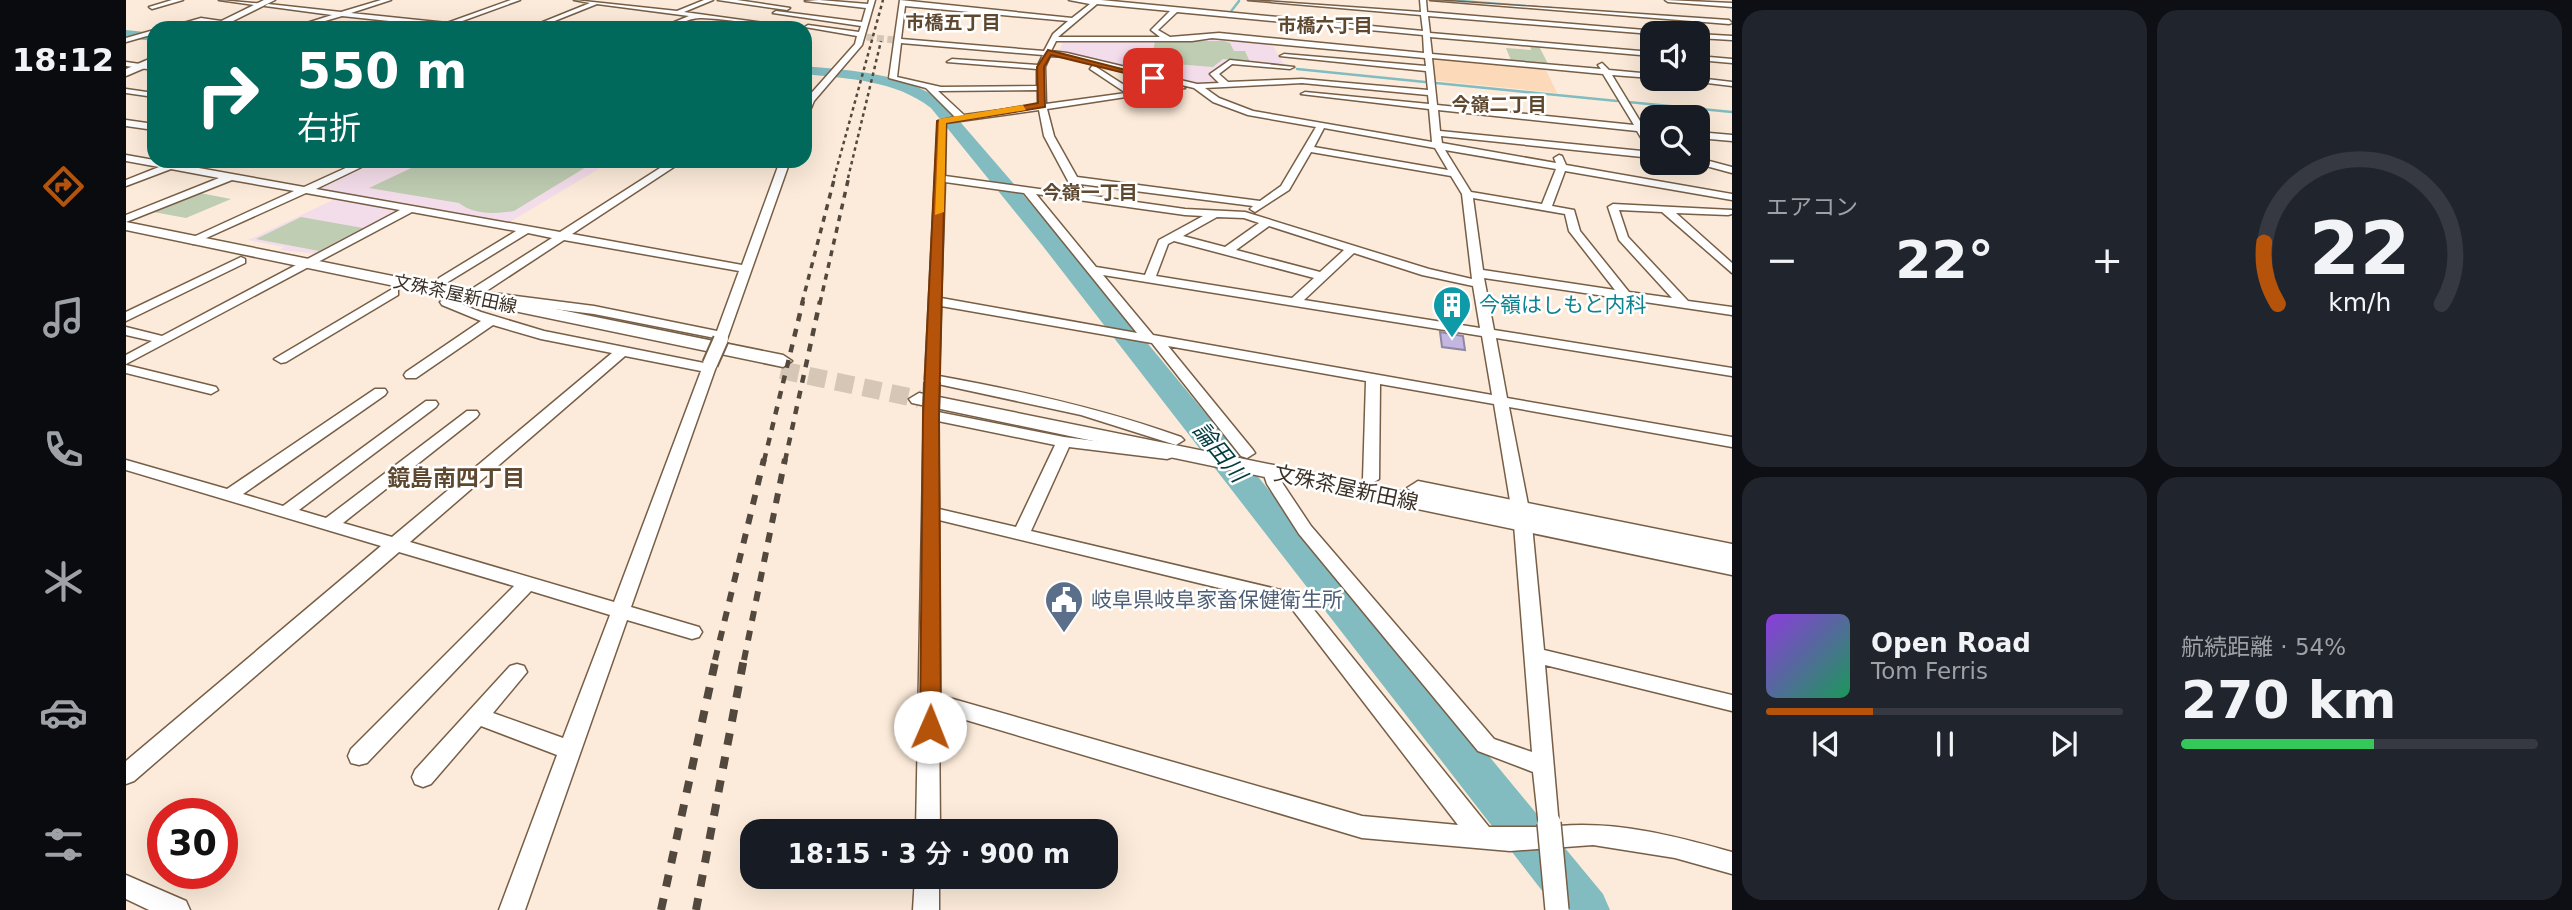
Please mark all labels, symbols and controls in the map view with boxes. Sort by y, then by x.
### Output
district label: 市橋五丁目 [905,11,1001,33]
district label: 市橋六丁目 [1277,14,1373,36]
map controls [1640,21,1710,175]
button: sound [1640,21,1710,91]
text: 18:12 [12,41,114,79]
text: 550 m [297,43,467,100]
pin [1123,48,1183,108]
icon: right [182,49,273,140]
icon: arrive [1134,59,1172,97]
district label: 今嶺二丁目 [1451,93,1547,115]
button: search [1640,105,1710,175]
text: 右折 [297,109,361,147]
icon: directions [39,162,88,211]
district label: 今嶺一丁目 [1042,181,1138,203]
text: エアコン [1766,194,1858,220]
text: 22 [2309,207,2410,292]
text: 22° [1895,230,1994,290]
text: − [1766,238,1798,282]
text: + [2091,238,2123,282]
street label: 文殊茶屋新田線 [391,270,519,317]
building icon: 今嶺はしもと内科 [1431,284,1473,339]
text: km/h [2328,288,2391,317]
icon: music [39,293,88,342]
place label: 今嶺はしもと内科 [1479,293,1647,317]
water label: 論田川 [1188,417,1254,489]
icon: phone [39,425,88,474]
street label: 文殊茶屋新田線 [1272,461,1420,515]
district label: 鏡島南四丁目 [387,465,525,491]
icon: climate [39,557,88,606]
public building icon: 岐阜県岐阜家畜保健衛生所 [1043,579,1085,634]
place label: 岐阜県岐阜家畜保健衛生所 [1091,588,1343,612]
text: Open Road [1871,628,2031,658]
text: 航続距離 · 54% [2181,634,2346,660]
text: Tom Ferris [1871,658,1988,684]
text: 270 km [2181,670,2396,730]
icon: car [39,688,88,737]
position arrow [893,690,967,764]
icon: previous [1807,725,1845,763]
icon: pause [1926,725,1964,763]
icon: next [2045,725,2083,763]
speed limit sign: 30 [147,798,238,889]
icon: filters [39,820,88,869]
text: 18:15 · 3 分 · 900 m [788,839,1070,869]

